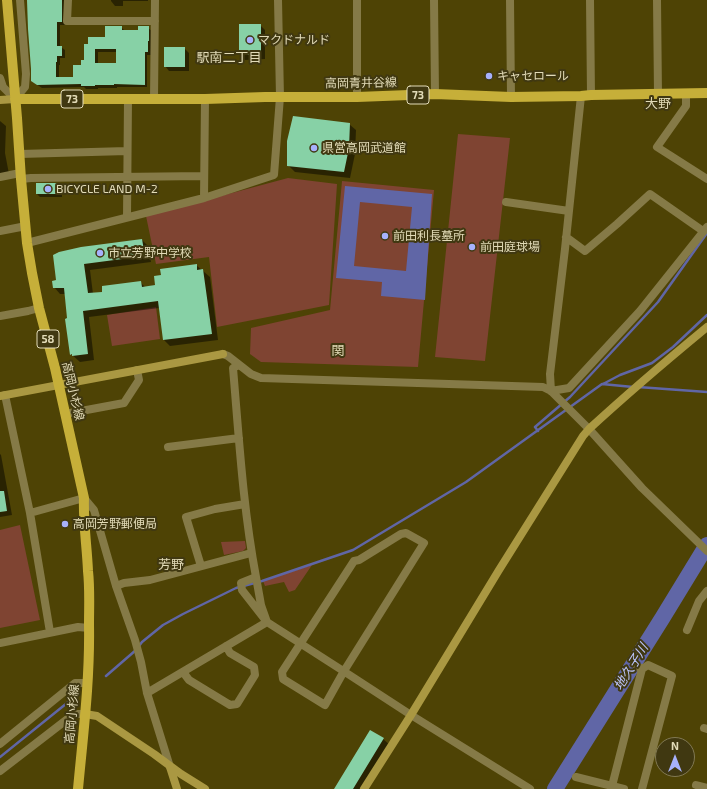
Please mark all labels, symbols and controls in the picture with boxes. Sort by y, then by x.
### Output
place label: マクドナルド [258,33,330,47]
marker: マクドナルド [245,35,255,45]
district label: 駅南二丁目 [197,50,261,66]
place label: キャセロール [497,69,569,83]
marker: キャセロール [484,71,494,81]
street label: 高岡青井谷線 [325,75,397,91]
road number: 73 [407,86,429,104]
road number: 73 [61,90,83,108]
district label: 大野 [645,96,671,112]
place label: 県営高岡武道館 [322,141,406,155]
marker: 県営高岡武道館 [309,143,319,153]
place label: BICYCLE LAND M-2 [56,182,158,196]
marker: BICYCLE LAND M-2 [43,184,53,194]
place label: 前田利長墓所 [393,229,465,243]
marker: 前田利長墓所 [380,231,390,241]
place label: 前田庭球場 [480,240,540,254]
marker: 前田庭球場 [467,242,477,252]
place label: 市立芳野中学校 [108,246,192,260]
marker: 市立芳野中学校 [95,248,105,258]
road number: 58 [37,330,59,348]
district label: 関 [332,343,344,359]
street label: 高岡小杉線 [59,360,87,422]
place label: 高岡芳野郵便局 [73,517,157,531]
marker: 高岡芳野郵便局 [60,519,70,529]
district label: 芳野 [158,557,184,573]
water label: 地久子川 [611,641,651,693]
street label: 高岡小杉線 [62,683,82,745]
north arrow [655,737,695,777]
text: N [671,739,679,752]

